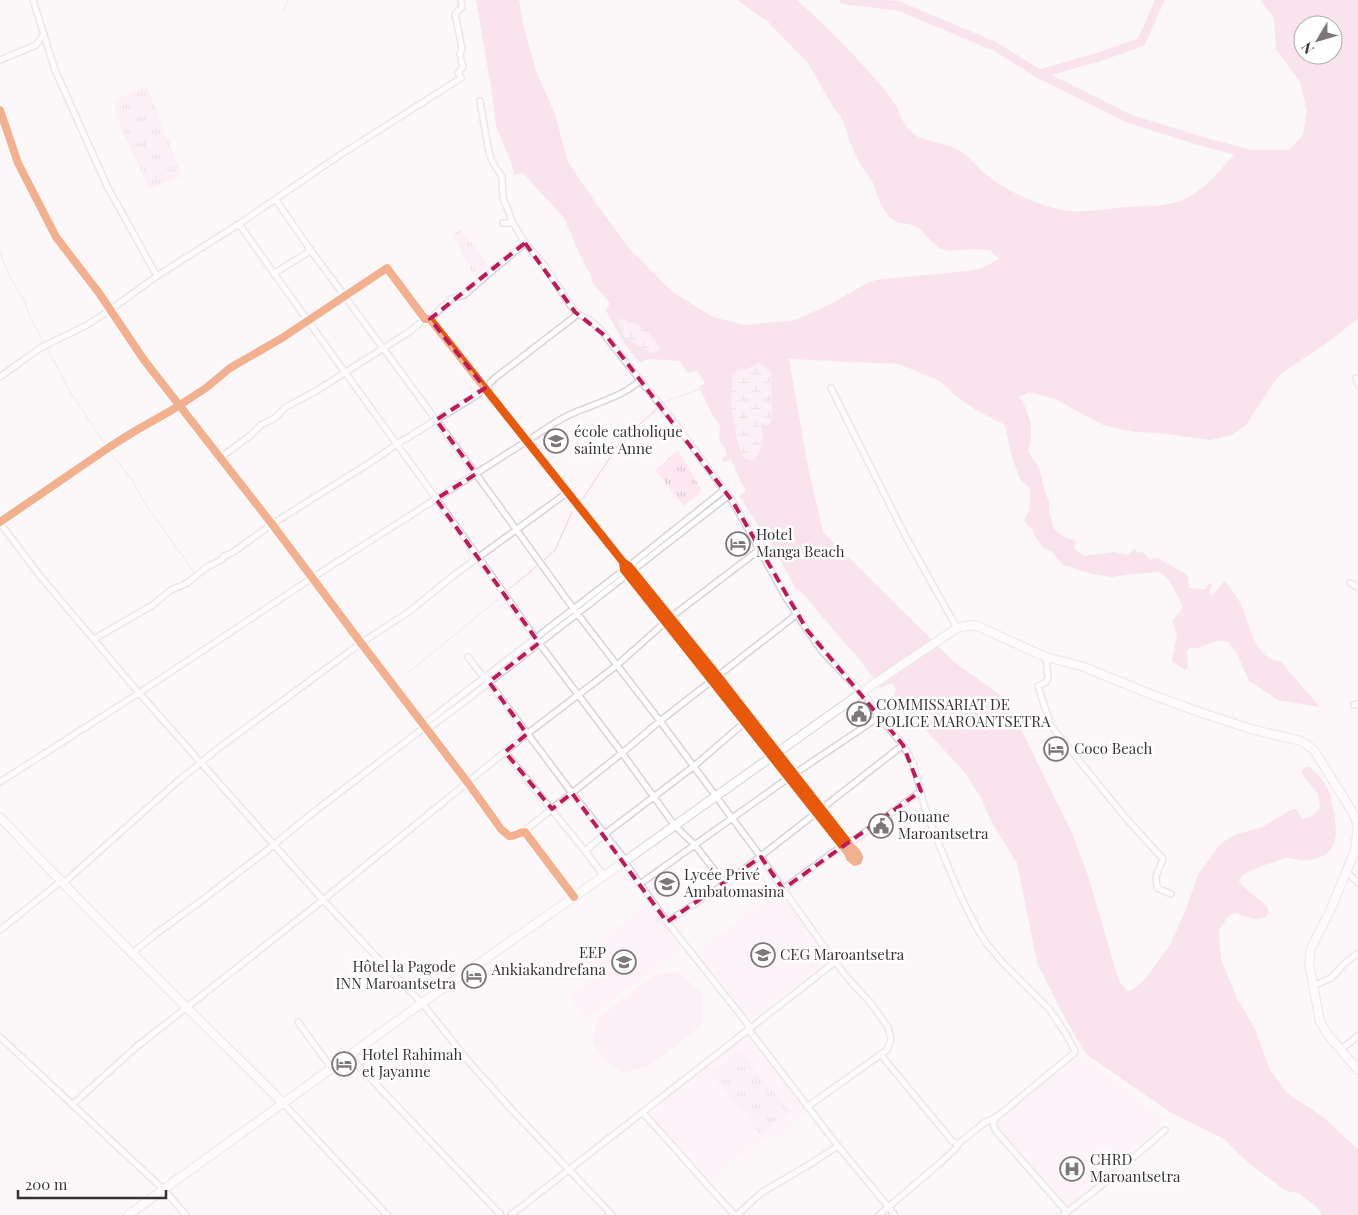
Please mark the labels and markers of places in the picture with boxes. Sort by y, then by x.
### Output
place label: école catholique sainte Anne [574,421,683,458]
school or university icon: école catholique sainte Anne [543,428,569,454]
place label: Hotel Manga Beach [756,524,845,561]
hotel icon: Hotel Manga Beach [725,531,751,557]
place label: COMMISSARIAT DE POLICE MAROANTSETRA [876,694,1051,731]
public building icon: COMMISSARIAT DE POLICE MAROANTSETRA [846,701,872,727]
hotel icon: Coco Beach [1043,736,1069,762]
place label: Coco Beach [1074,738,1152,758]
place label: Douane Maroantsetra [898,806,989,843]
public building icon: Douane Maroantsetra [868,813,894,839]
place label: Lycée Privé Ambatomasina [683,864,785,901]
school or university icon: Lycée Privé Ambatomasina [654,871,680,897]
place label: EEP Ankiakandrefana [490,942,607,979]
school or university icon: CEG Maroantsetra [750,942,776,968]
place label: CEG Maroantsetra [780,944,905,964]
school or university icon: EEP Ankiakandrefana [611,949,637,975]
place label: Hôtel la Pagode INN Maroantsetra [335,956,457,993]
hotel icon: Hôtel la Pagode INN Maroantsetra [461,963,487,989]
place label: Hotel Rahimah et Jayanne [362,1044,462,1081]
hotel icon: Hotel Rahimah et Jayanne [331,1051,357,1077]
place label: CHRD Maroantsetra [1090,1149,1181,1186]
hospital icon: CHRD Maroantsetra [1059,1156,1085,1182]

